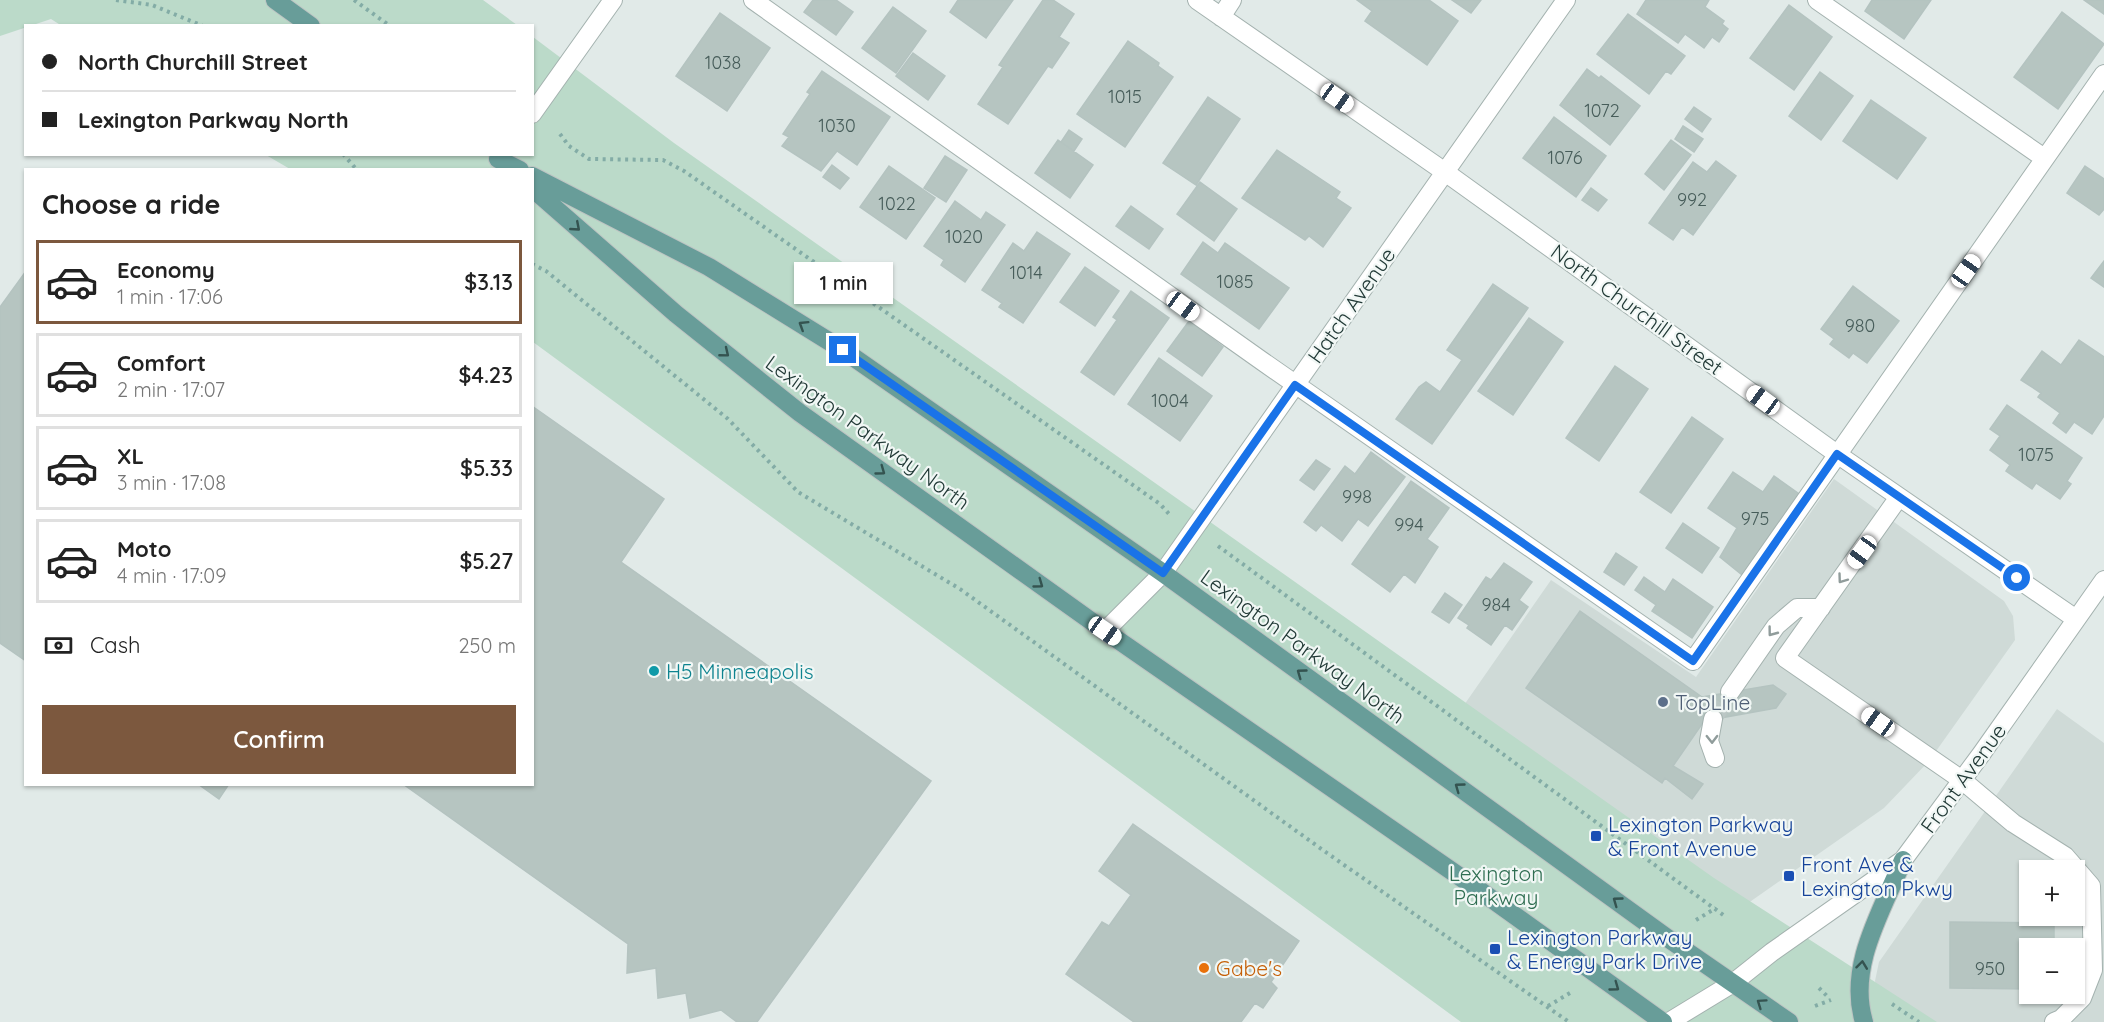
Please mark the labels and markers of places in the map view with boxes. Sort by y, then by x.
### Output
place label: H5 Minneapolis [666,658,814,684]
marker: H5 Minneapolis [647,664,661,678]
place label: TopLine [1675,689,1750,715]
marker: TopLine [1656,695,1670,709]
place label: Lexington Parkway & Front Avenue [1608,811,1793,861]
marker: Lexington Parkway & Front Avenue [1589,829,1603,843]
place label: Front Ave & Lexington Pkwy [1801,851,1953,901]
marker: Front Ave & Lexington Pkwy [1782,869,1796,883]
place label: Lexington Parkway & Energy Park Drive [1507,924,1702,974]
marker: Lexington Parkway & Energy Park Drive [1488,942,1502,956]
place label: Gabe's [1216,955,1282,981]
marker: Gabe's [1197,961,1211,975]

